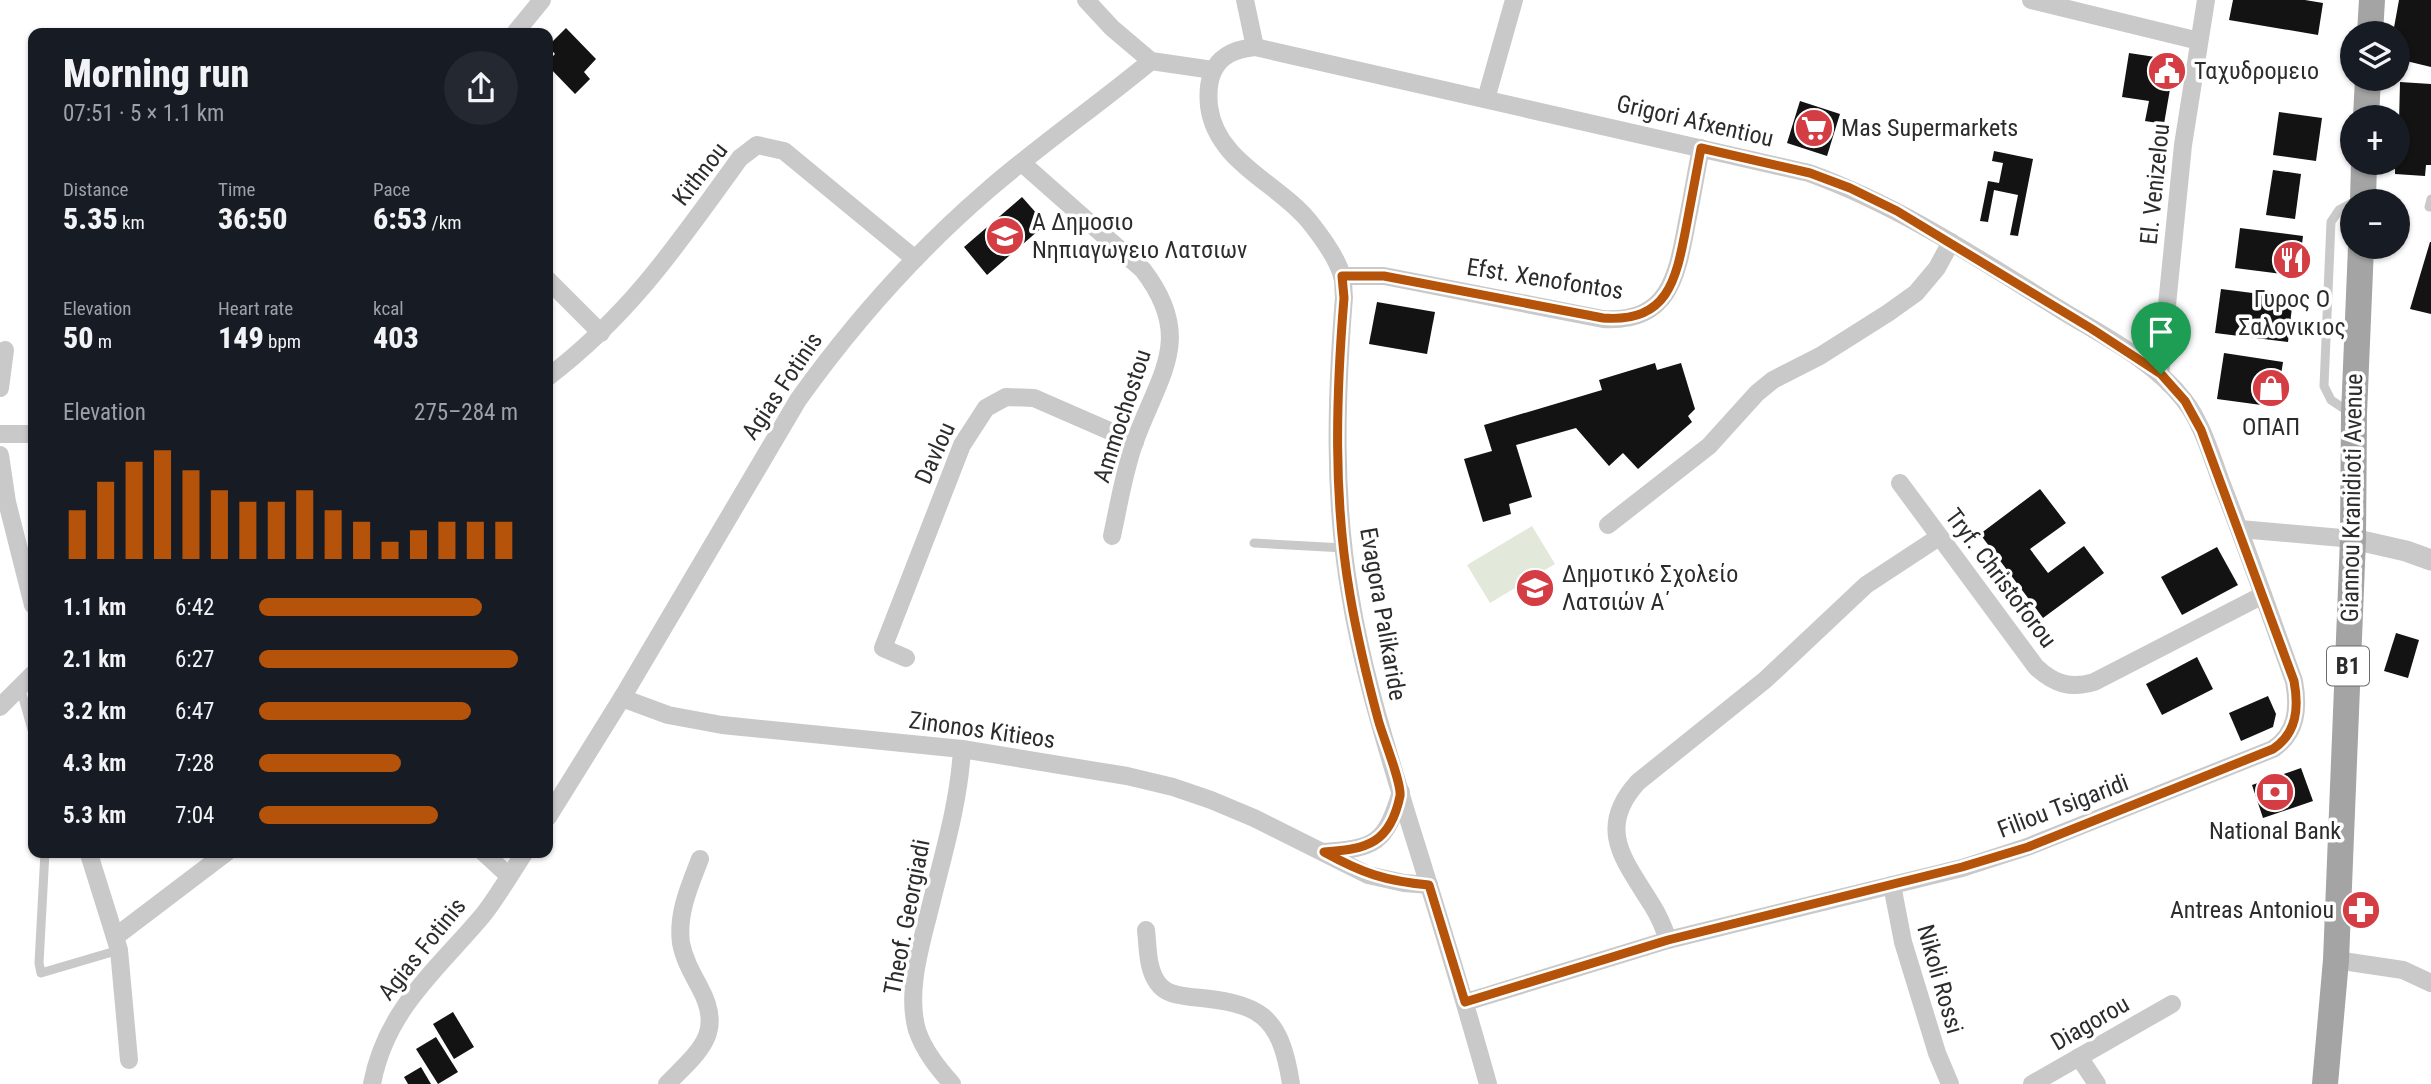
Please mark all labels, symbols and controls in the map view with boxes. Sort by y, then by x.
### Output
map controls [2340,21,2410,259]
button: layers [2340,21,2410,91]
public building icon: Ταχυδρομειο [2146,50,2188,92]
button: share [444,51,518,125]
text: Morning run [63,52,249,96]
place label: Ταχυδρομειο [2194,57,2319,85]
street label: Grigori Afxentiou [1614,89,1776,153]
text: 07:51 · 5 × 1.1 km [63,100,224,127]
button: + [2340,105,2410,175]
supermarket icon: Mas Supermarkets [1793,107,1835,149]
place label: Mas Supermarkets [1841,114,2018,142]
street label: El. Venizelou [2135,122,2175,246]
street label: Kithnou [667,137,733,211]
text: Distance [63,178,128,201]
text: Time [218,178,255,201]
text: Pace [373,178,410,201]
button: − [2340,189,2410,259]
text: 5.35 [63,201,118,236]
text: 36:50 [218,201,287,236]
text: 6:53 [373,201,427,236]
place label: Α Δημοσιο Νηπιαγωγειο Λατσιων [1032,208,1247,264]
text: km [118,211,145,234]
text: /km [427,211,462,234]
school or university icon: Α Δημοσιο Νηπιαγωγειο Λατσιων [984,215,1026,257]
restaurant icon: Γυρος Ο Σαλονικιος [2271,239,2313,281]
street label: Efst. Xenofontos [1465,253,1625,305]
place label: Γυρος Ο Σαλονικιος [2238,285,2346,341]
text: Elevation [63,297,131,320]
text: Heart rate [218,297,293,320]
text: kcal [373,297,404,320]
pin [2131,302,2191,374]
icon: arrive [2142,313,2180,351]
text: 50 [63,320,94,355]
text: 149 [218,320,264,355]
text: 403 [373,320,419,355]
street label: Agias Fotinis [736,327,828,445]
text: m [94,330,112,353]
text: bpm [264,330,301,353]
street label: Ammochostou [1087,346,1157,486]
shop icon: ΟΠΑΠ [2250,367,2292,409]
street label: Giannou Kranidioti Avenue [2336,373,2368,623]
text: Elevation [63,399,146,426]
text: 275–284 m [414,399,518,426]
place label: ΟΠΑΠ [2242,413,2300,441]
street label: Davlou [909,418,961,488]
street label: Tryf. Christoforou [1940,503,2062,653]
street label: Evagora Palikaride [1354,525,1412,703]
place label: Δημοτικό Σχολείο Λατσιών Α΄ [1562,560,1738,616]
school or university icon: Δημοτικό Σχολείο Λατσιών Α΄ [1514,567,1556,609]
text: 1.1 km [63,594,126,621]
text: 6:42 [175,594,214,621]
text: 2.1 km [63,646,126,673]
text: 6:27 [175,646,214,673]
road number: B1 [2327,646,2369,686]
text: 3.2 km [63,698,126,725]
text: 6:47 [175,698,214,725]
street label: Zinonos Kitieos [907,706,1057,754]
text: 4.3 km [63,750,126,777]
text: 7:28 [175,750,214,777]
street label: Filiou Tsigaridi [1994,768,2132,844]
bank icon: National Bank [2254,771,2296,813]
text: 5.3 km [63,802,126,829]
text: 7:04 [175,802,214,829]
place label: National Bank [2209,817,2341,845]
street label: Theof. Georgiadi [878,837,936,997]
pharmacy icon: Antreas Antoniou [2340,889,2382,931]
street label: Agias Fotinis [372,892,472,1006]
place label: Antreas Antoniou [2170,896,2334,924]
street label: Nikoli Rossi [1911,921,1969,1037]
street label: Diagorou [2046,990,2134,1056]

